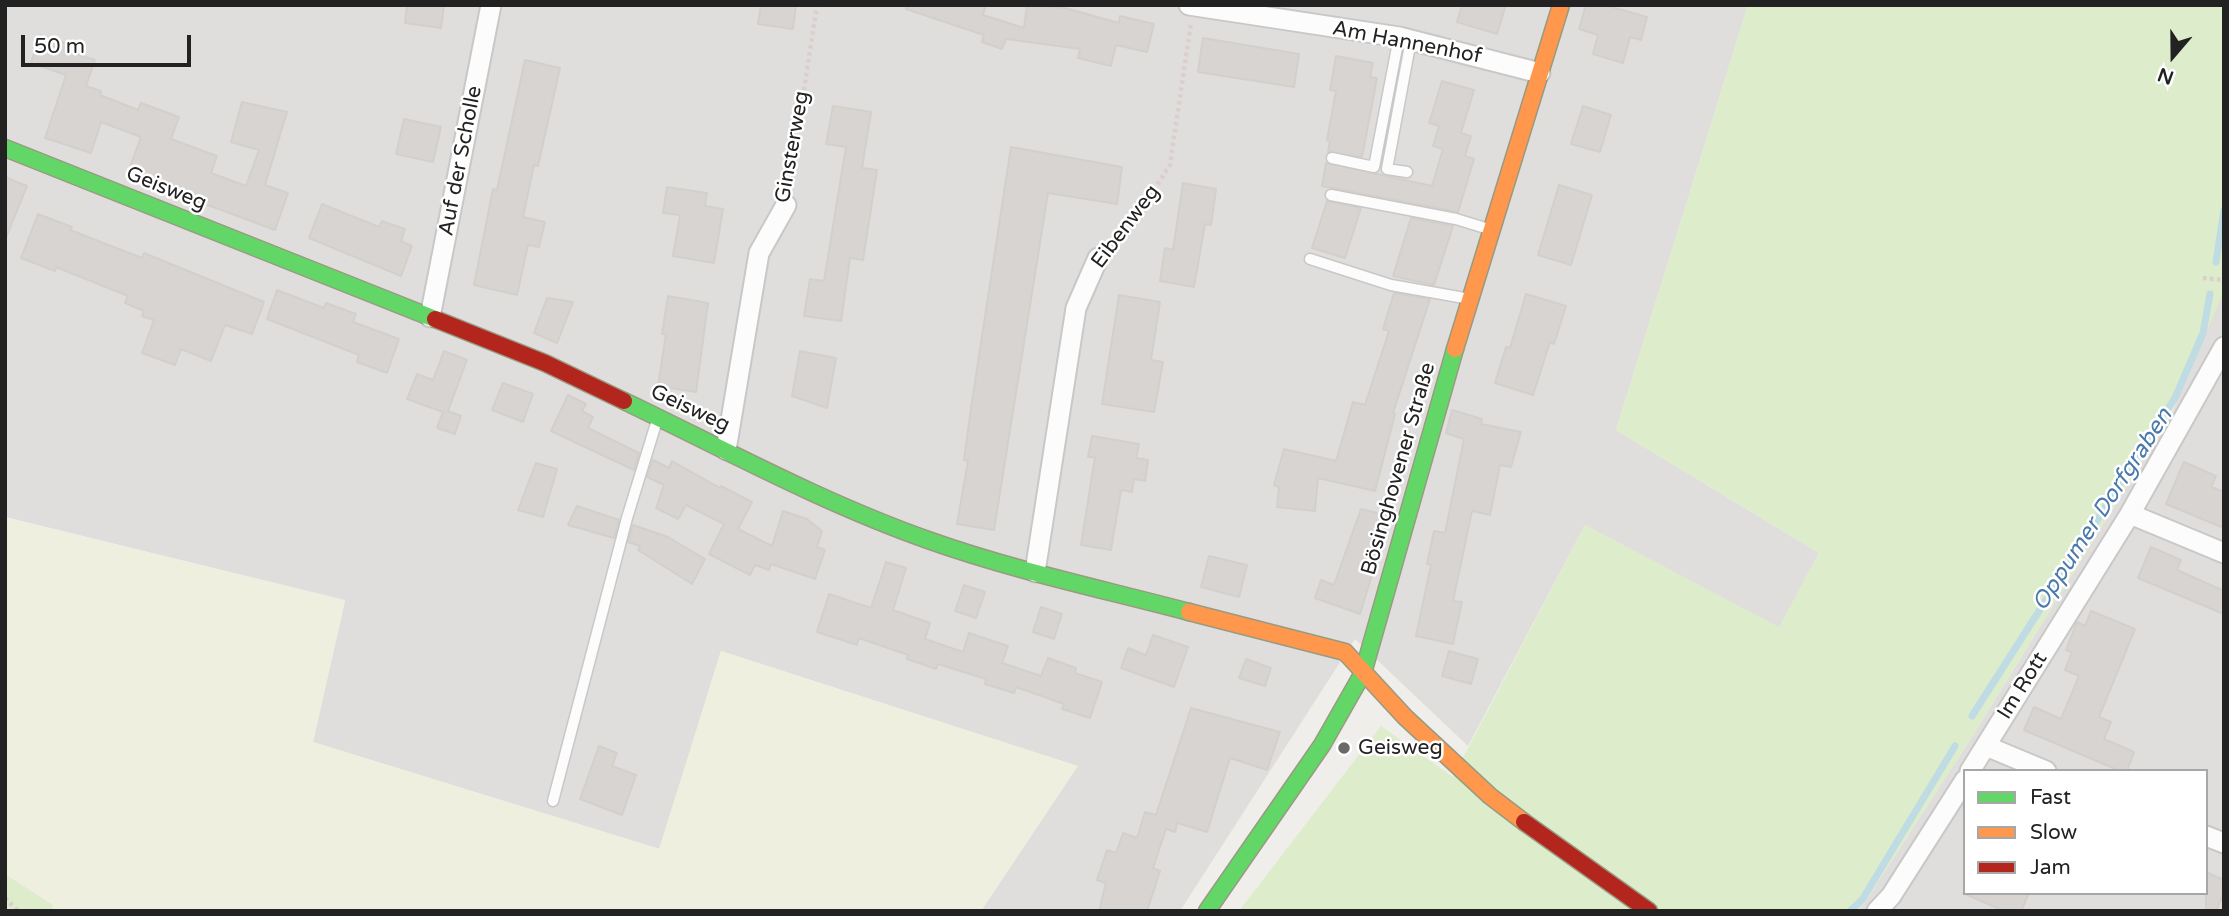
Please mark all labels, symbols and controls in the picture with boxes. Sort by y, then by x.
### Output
street label: Am Hannenhof [1330,16,1484,70]
scale bar [24,21,194,65]
north arrow [2138,21,2208,91]
text: 50 m [34,34,85,59]
text: N [2155,63,2177,89]
street label: Auf der Scholle [434,84,488,238]
street label: Ginsterweg [771,89,815,205]
street label: Geisweg [122,161,210,217]
street label: Eibenweg [1086,180,1166,274]
street label: Bösinghovener Straße [1357,360,1441,578]
street label: Geisweg [646,380,734,438]
water label: Oppumer Dorfgraben [2027,404,2179,616]
street label: Im Rott [1993,648,2053,724]
place label: Geisweg [1358,735,1443,761]
marker: Geisweg [1336,740,1352,756]
legend [1963,769,2208,895]
text: Fast [2030,785,2071,810]
text: Slow [2030,820,2077,845]
text: Jam [2030,855,2071,880]

